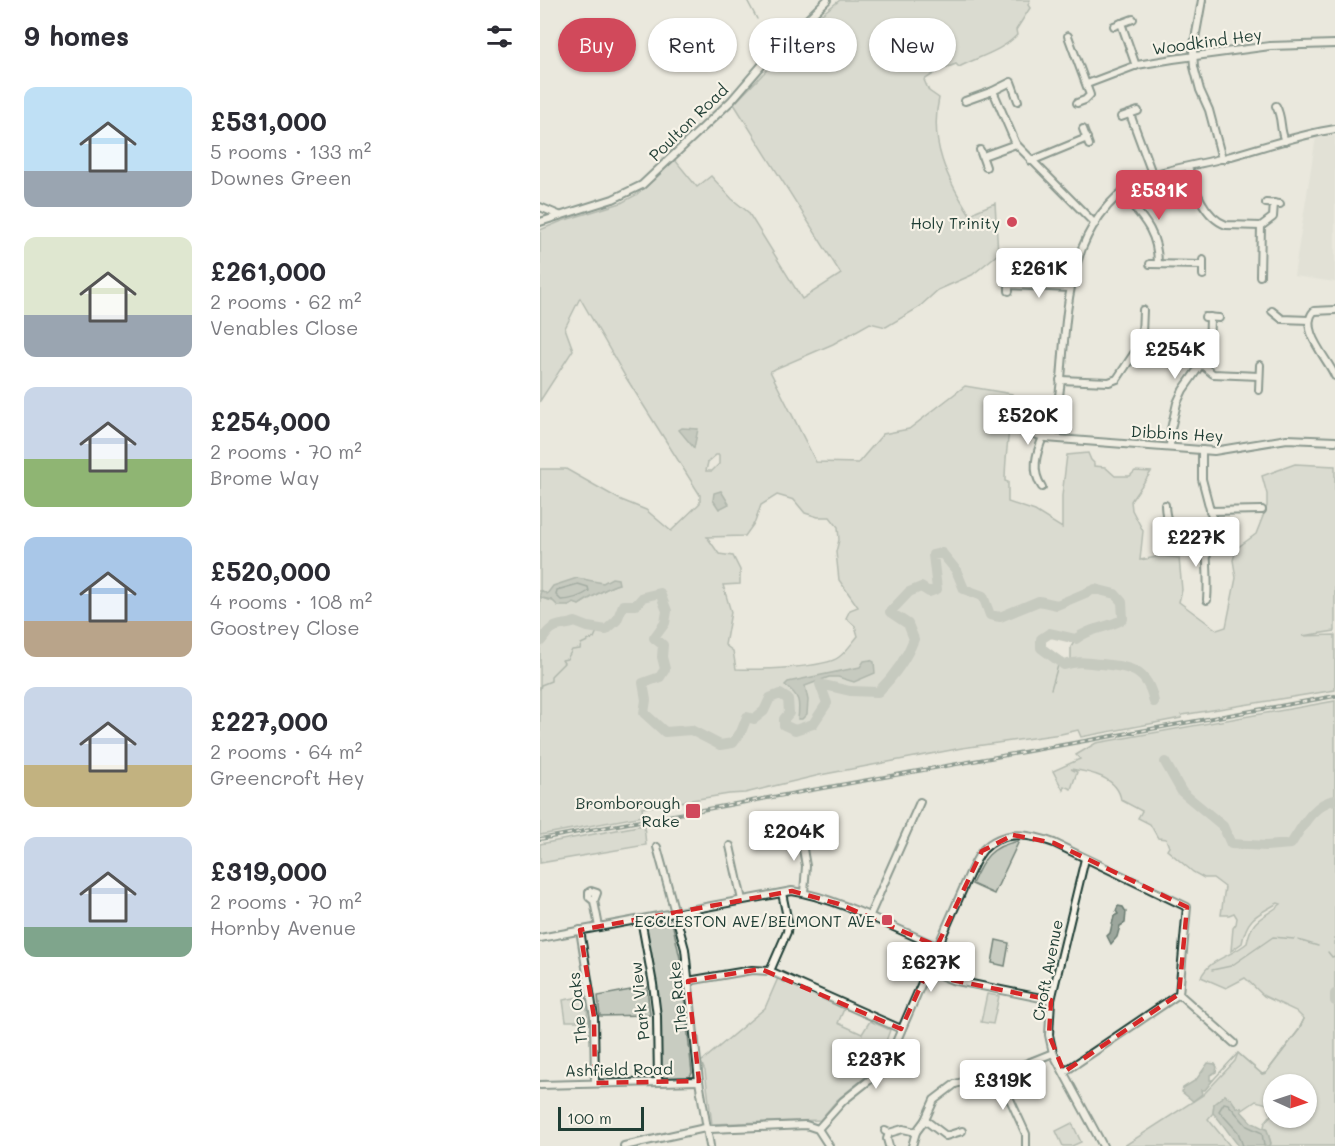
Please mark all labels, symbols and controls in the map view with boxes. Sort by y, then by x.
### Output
chip: Buy [558,18,636,72]
chip: Rent [648,18,737,72]
chip: Filters [749,18,857,72]
chip: New [869,18,956,72]
text: 9 homes [24,19,129,53]
icon: filters [483,20,516,53]
street label: Woodkind Hey [1151,23,1263,59]
street label: Poulton Road [644,79,732,165]
text: £531,000 [210,104,327,138]
icon: home [72,111,144,183]
text: 5 rooms · 133 m² [210,138,371,164]
text: Downes Green [210,164,351,190]
pin: £531K [1117,170,1201,221]
text: £531K [1130,176,1188,202]
place label: Holy Trinity [911,212,1000,233]
marker: Holy Trinity [1005,215,1019,229]
pin: £261K [997,248,1081,299]
text: £261,000 [210,254,326,288]
text: £261K [1010,254,1068,280]
icon: home [72,261,144,333]
text: 2 rooms · 62 m² [210,288,362,314]
text: Venables Close [210,314,358,340]
pin: £254K [1133,329,1217,380]
text: £254K [1144,335,1206,361]
pin: £520K [986,395,1070,446]
text: £520K [997,401,1059,427]
text: £254,000 [210,404,331,438]
icon: home [72,411,144,483]
street label: Dibbins Hey [1130,420,1224,446]
text: 2 rooms · 70 m² [210,438,362,464]
text: Brome Way [210,464,320,490]
pin: £227K [1154,517,1238,568]
text: £227K [1166,523,1226,549]
text: £520,000 [210,554,331,588]
icon: home [72,561,144,633]
text: 4 rooms · 108 m² [210,588,372,614]
text: Goostrey Close [210,614,360,640]
text: £227,000 [210,704,328,738]
icon: home [72,711,144,783]
text: 2 rooms · 64 m² [210,738,362,764]
text: Greencroft Hey [210,764,364,790]
place label: Bromborough Rake [576,792,680,831]
marker: Bromborough Rake [684,802,702,820]
pin: £204K [752,811,836,862]
text: £204K [763,817,825,843]
text: £319,000 [210,854,327,888]
icon: home [72,861,144,933]
text: 2 rooms · 70 m² [210,888,362,914]
place label: ECCLESTON AVE/BELMONT AVE [634,910,875,931]
marker: ECCLESTON AVE/BELMONT AVE [880,913,894,927]
text: Hornby Avenue [210,914,356,940]
street label: Croft Avenue [1027,918,1067,1022]
pin: £627K [889,942,973,993]
text: £627K [901,948,961,974]
street label: The Rake [663,960,691,1034]
street label: Park View [624,961,654,1041]
street label: The Oaks [563,971,591,1045]
pin: £237K [834,1039,918,1090]
text: £237K [846,1045,906,1071]
street label: Ashfield Road [565,1058,673,1080]
pin: £319K [961,1060,1045,1111]
text: £319K [974,1066,1032,1092]
north arrow [1263,1074,1317,1128]
map controls [1263,1074,1317,1128]
scale bar [558,1104,644,1132]
text: 100 m [567,1107,612,1128]

